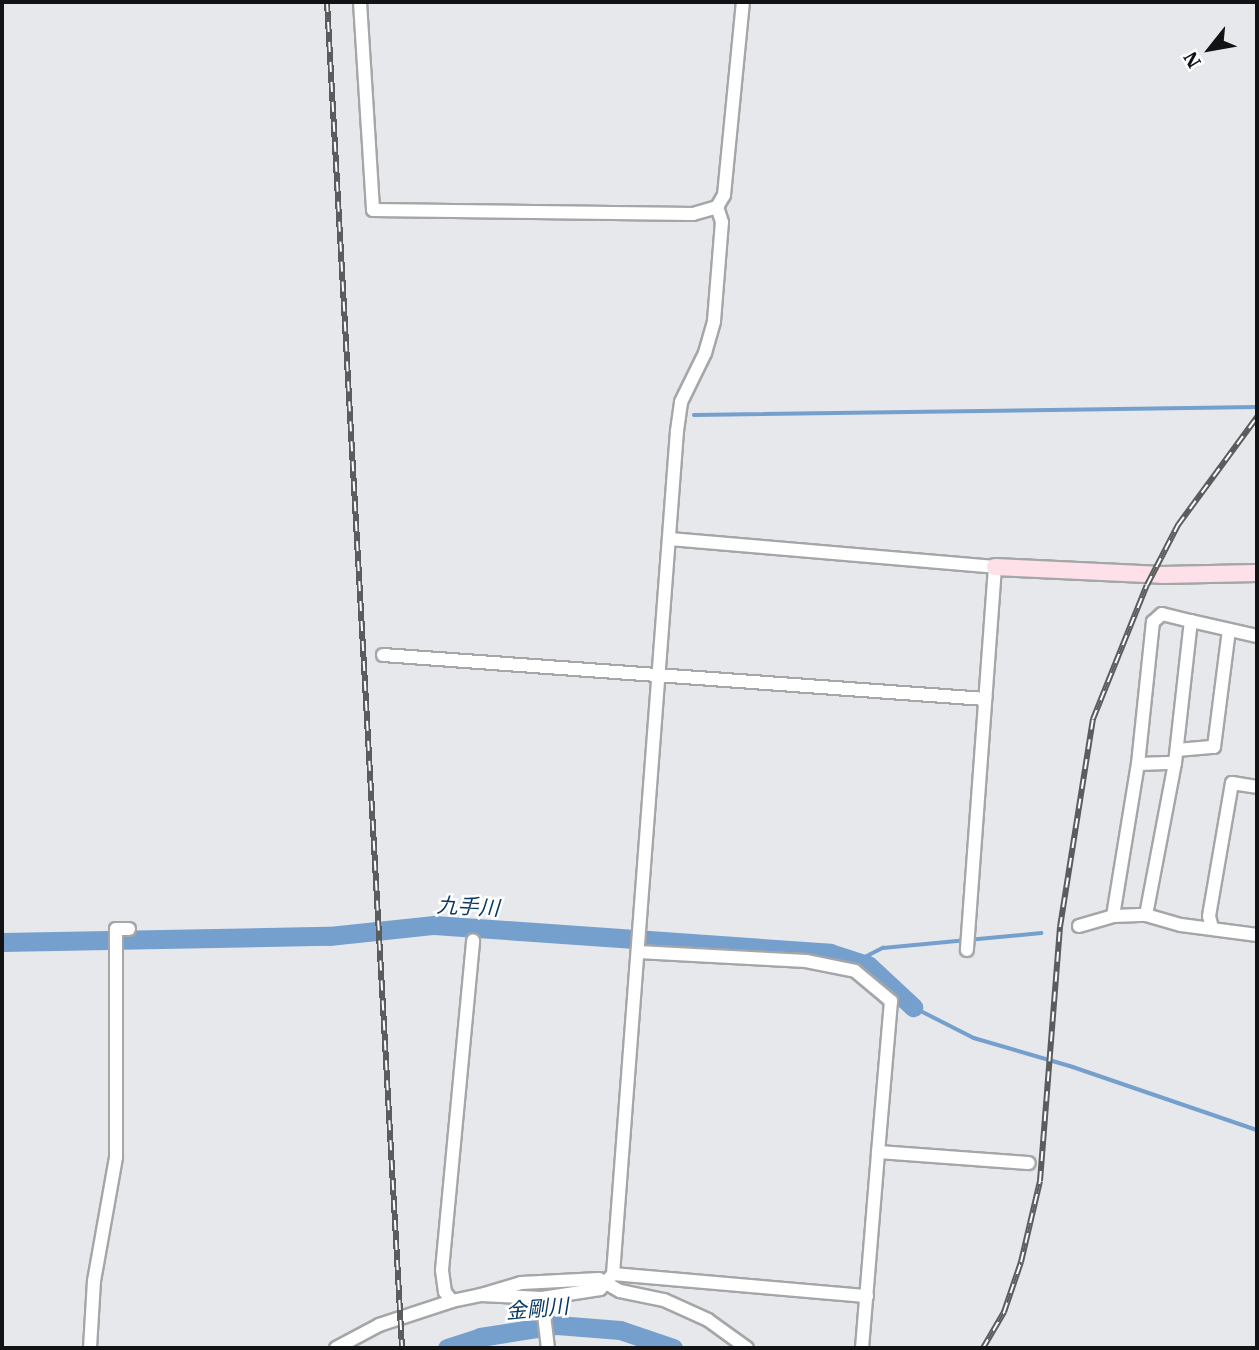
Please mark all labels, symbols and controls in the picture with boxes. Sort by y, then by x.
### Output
north arrow [1175,14,1245,84]
text: N [1178,47,1206,72]
water label: 九手川 [436,892,500,920]
water label: 金剛川 [505,1293,569,1323]

